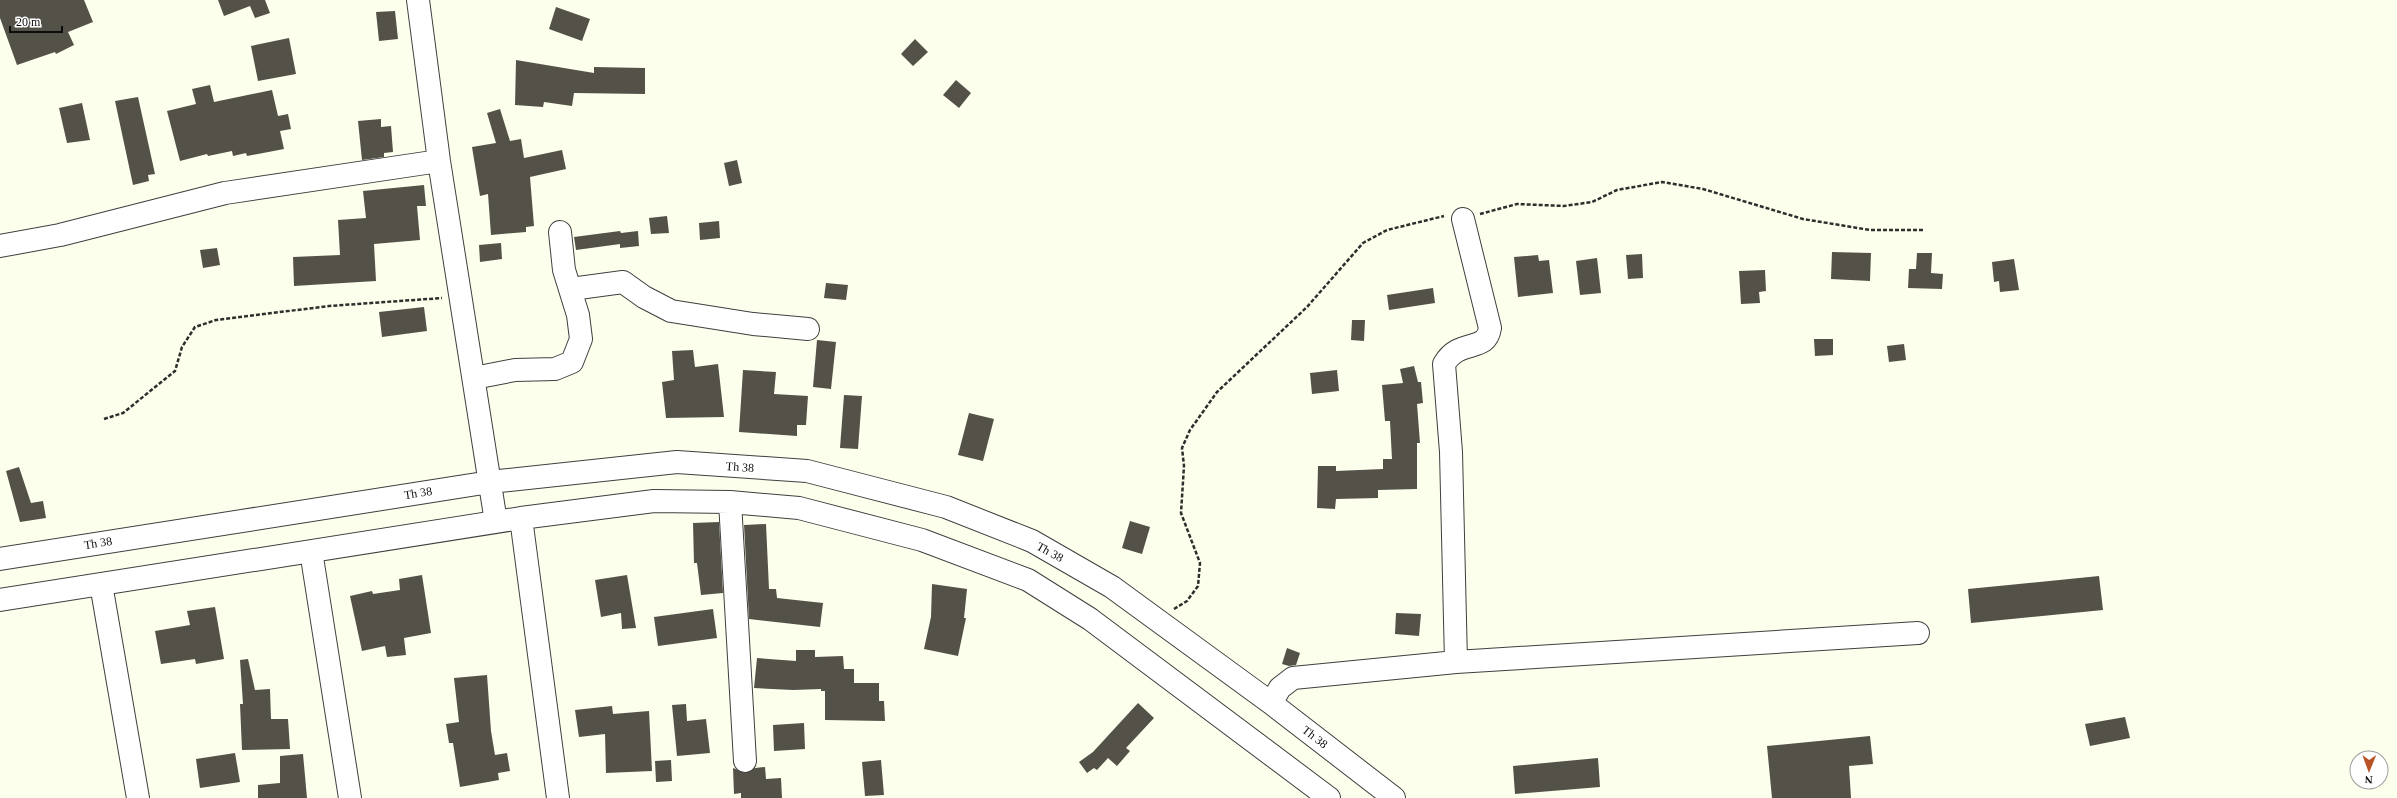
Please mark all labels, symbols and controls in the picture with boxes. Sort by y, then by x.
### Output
scale bar [10,8,62,34]
text: 20 m [16,15,41,29]
street label: Th 38 [725,459,755,475]
street label: Th 38 [403,484,433,502]
street label: Th 38 [83,534,113,552]
street label: Th 38 [1034,539,1066,565]
street label: Th 38 [1300,723,1330,751]
north arrow [2349,750,2389,790]
text: N [2365,774,2373,786]

